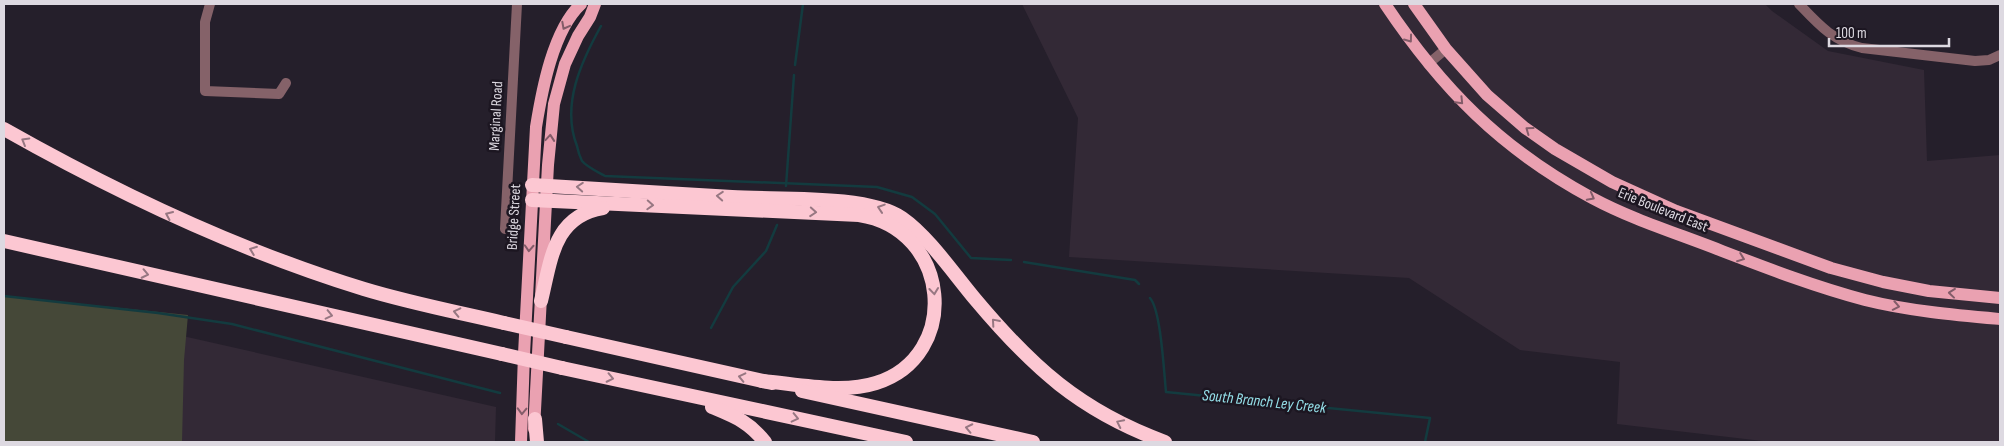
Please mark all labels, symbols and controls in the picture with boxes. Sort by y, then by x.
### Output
scale bar [1829,15,1949,47]
one-way arrow [562,21,572,30]
text: 100 m [1836,24,1867,43]
one-way arrow [1403,33,1412,43]
street label: Marginal Road [485,81,507,151]
one-way arrow [1455,95,1464,104]
one-way arrow [1525,127,1535,136]
one-way arrow [545,133,556,141]
one-way arrow [21,137,30,147]
one-way arrow [576,182,584,193]
street label: Bridge Street [503,183,525,250]
street label: Erie Boulevard East [1615,183,1711,237]
one-way arrow [715,191,723,202]
one-way arrow [1585,191,1594,201]
one-way arrow [646,199,654,210]
one-way arrow [878,204,886,214]
one-way arrow [809,207,817,218]
one-way arrow [165,211,174,221]
one-way arrow [524,245,534,253]
one-way arrow [249,246,257,256]
one-way arrow [1736,252,1745,262]
one-way arrow [140,268,149,279]
one-way arrow [928,287,939,295]
one-way arrow [1947,288,1955,299]
one-way arrow [1892,300,1900,311]
one-way arrow [452,307,461,318]
one-way arrow [324,309,333,320]
one-way arrow [992,319,1000,328]
one-way arrow [737,372,746,383]
one-way arrow [605,373,614,383]
water label: South Branch Ley Creek [1201,386,1328,418]
one-way arrow [517,407,527,415]
one-way arrow [791,412,800,423]
one-way arrow [1116,419,1125,429]
one-way arrow [964,423,973,434]

